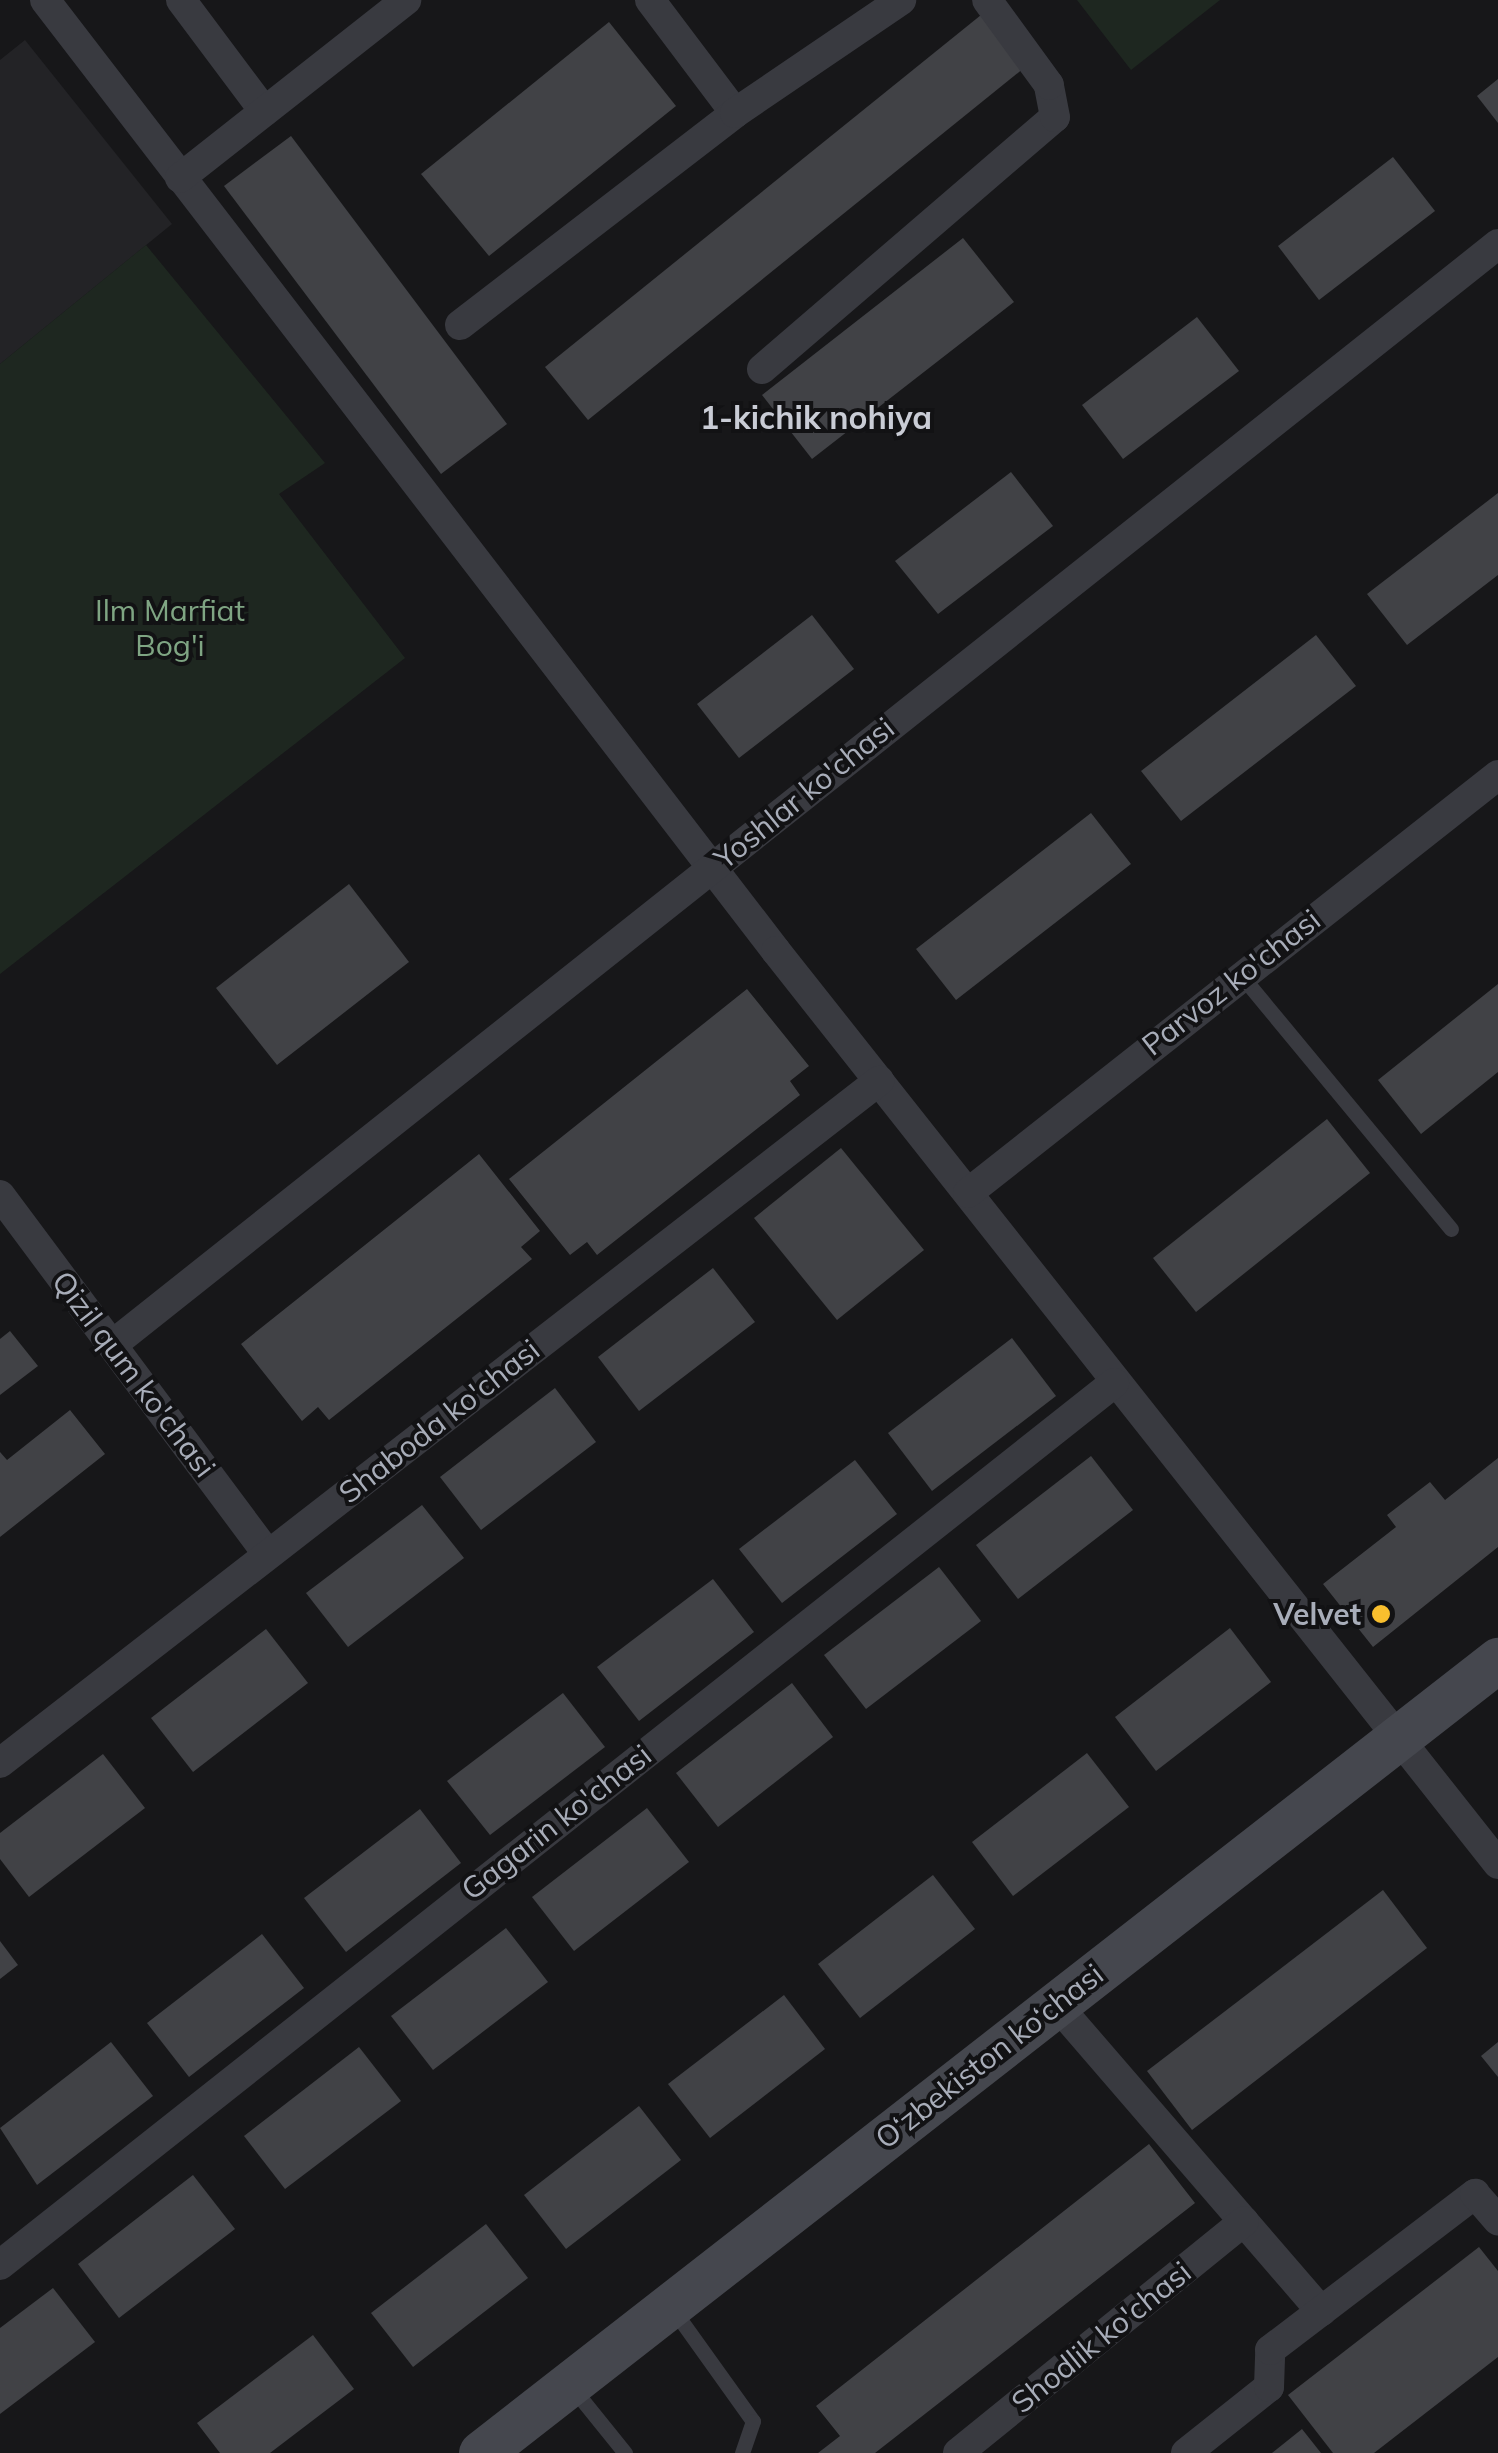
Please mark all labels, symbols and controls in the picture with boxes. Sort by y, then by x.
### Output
district label: 1-kichik nohiya [700,398,932,436]
park label: Ilm Marfiat Bog'i [95,592,245,662]
street label: Yoshlar ko'chasi [707,710,901,876]
street label: Parvoz ko'chasi [1135,901,1327,1063]
street label: Qizil qum ko'chasi [45,1264,223,1484]
street label: Shaboda ko'chasi [332,1332,546,1510]
place label: Velvet [1273,1596,1361,1632]
marker: Velvet [1370,1603,1392,1625]
street label: Gagarin ko'chasi [454,1737,658,1907]
street label: O‘zbekiston ko‘chasi [868,1956,1110,2156]
street label: Shodlik ko'chasi [1004,2254,1198,2420]

